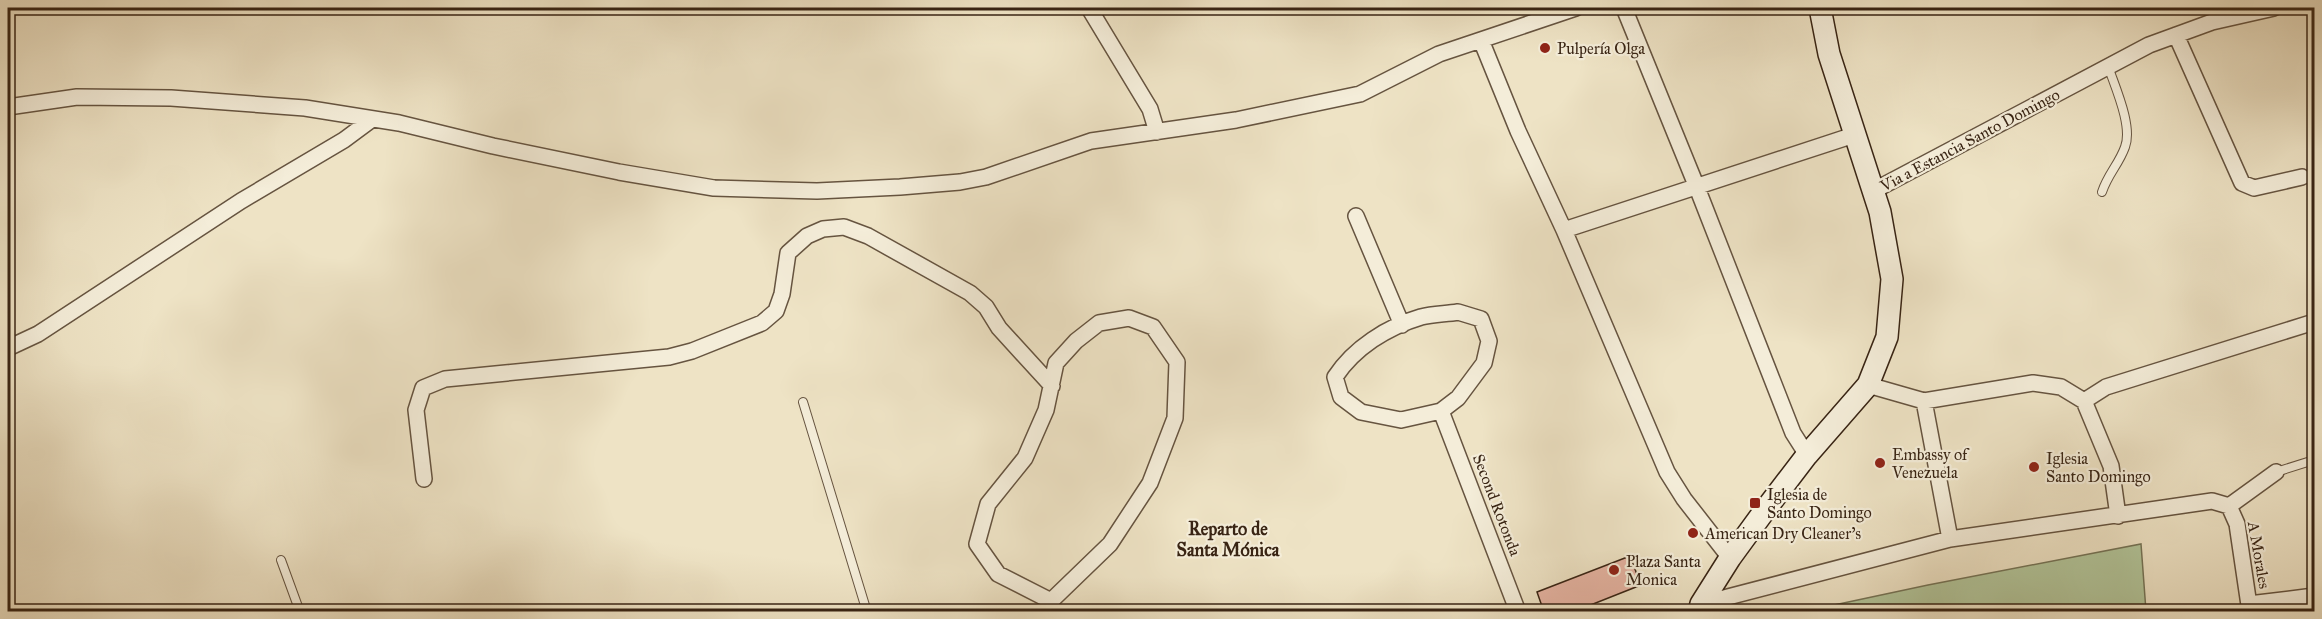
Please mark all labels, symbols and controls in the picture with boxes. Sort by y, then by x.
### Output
place label: Pulpería Olga [1557,39,1645,59]
marker: Pulpería Olga [1538,41,1552,55]
street label: Via a Estancia Santo Domingo [1876,85,2063,197]
place label: Embassy of Venezuela [1891,445,1970,482]
place label: Iglesia Santo Domingo [2046,449,2151,487]
street label: Second Rotonda [1469,451,1525,559]
marker: Embassy of Venezuela [1873,456,1887,470]
marker: Iglesia Santo Domingo [2027,460,2041,474]
place label: Iglesia de Santo Domingo [1767,485,1872,523]
marker: Iglesia de Santo Domingo [1748,496,1762,510]
district label: Reparto de Santa Mónica [1177,518,1280,561]
street label: A Morales [2244,519,2274,590]
place label: American Dry Cleaner's [1704,524,1861,543]
marker: American Dry Cleaner's [1686,526,1700,540]
place label: Plaza Santa Monica [1626,552,1701,589]
marker: Plaza Santa Monica [1607,563,1621,577]

